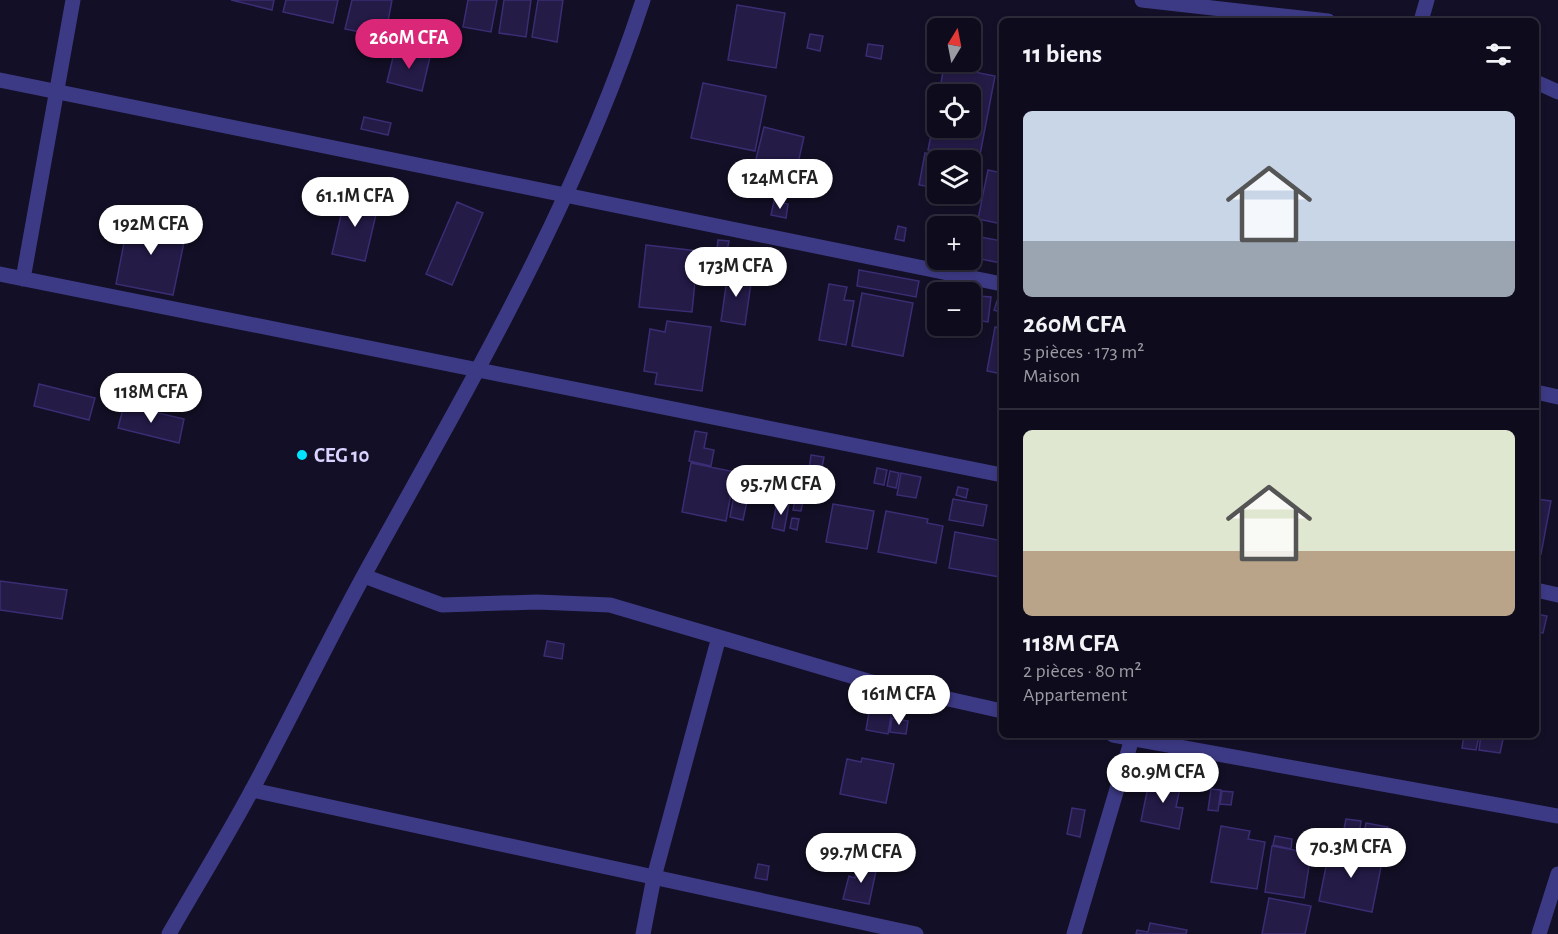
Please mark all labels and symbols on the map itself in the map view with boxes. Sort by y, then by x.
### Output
north arrow [927,18,981,72]
pin: 260M CFA [347,19,471,70]
pin: 124M CFA [718,159,842,210]
pin: 61.1M CFA [286,177,424,228]
pin: 192M CFA [89,205,213,256]
pin: 173M CFA [674,247,798,298]
pin: 118M CFA [89,373,213,424]
place label: CEG 10 [314,445,370,466]
marker: CEG 10 [295,448,309,462]
pin: 95.7M CFA [712,465,850,516]
pin: 161M CFA [837,675,961,726]
pin: 80.9M CFA [1094,753,1232,804]
pin: 70.3M CFA [1282,828,1420,879]
pin: 99.7M CFA [792,833,930,884]

